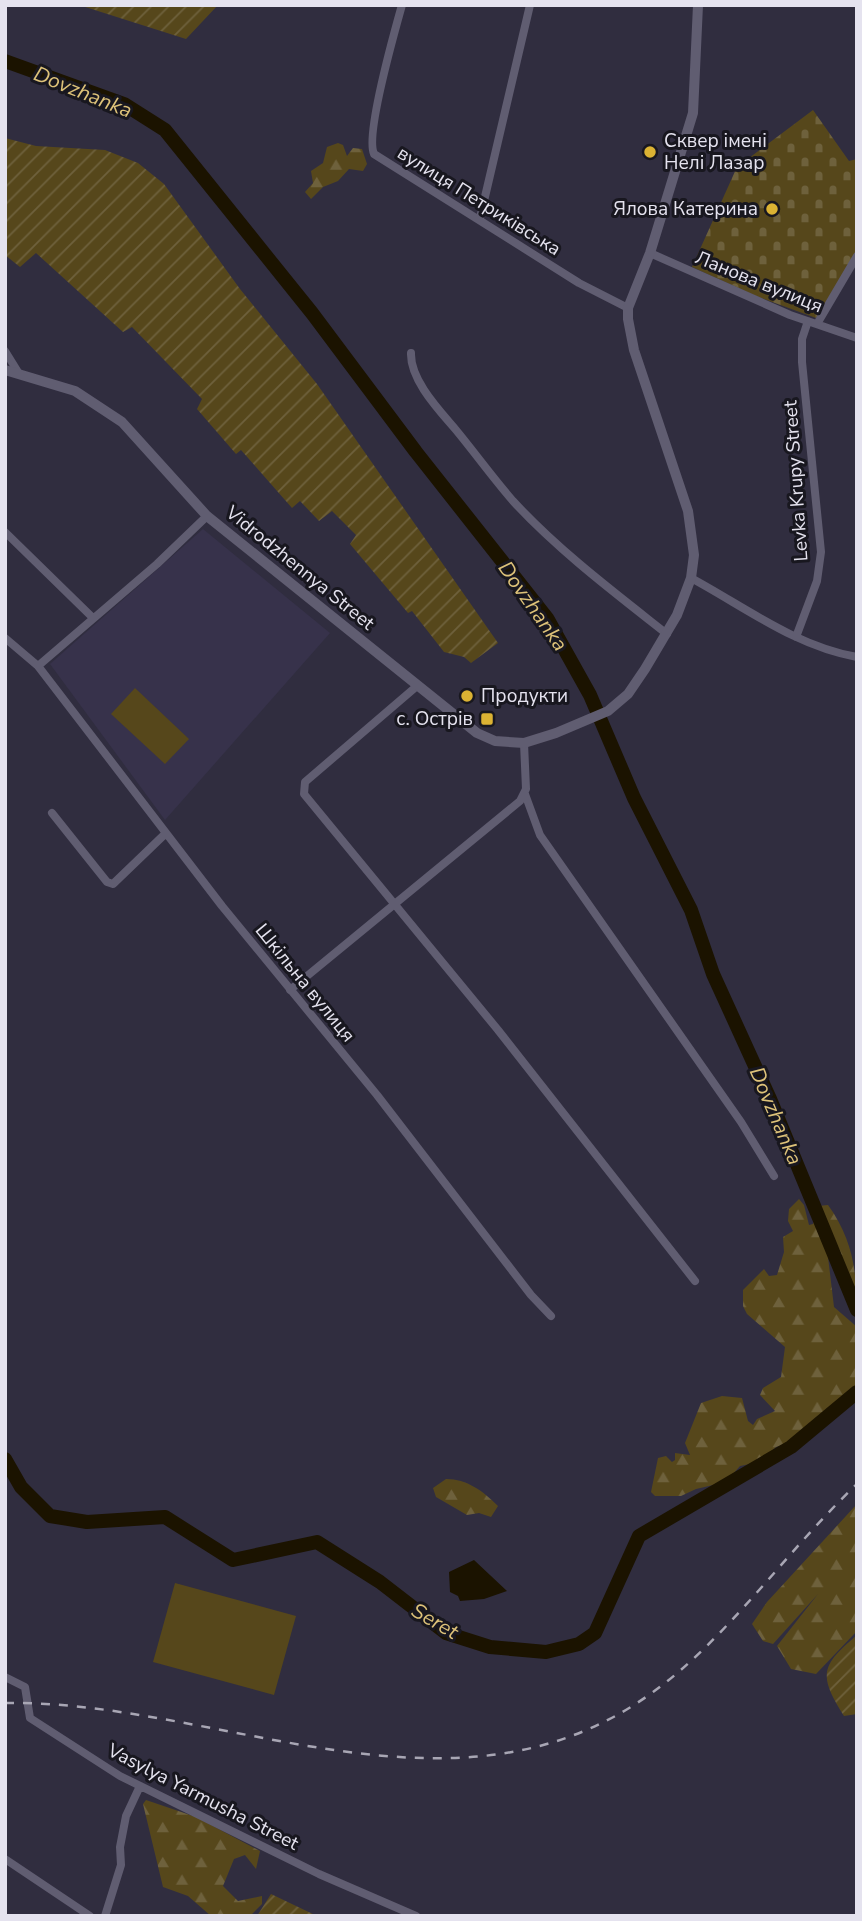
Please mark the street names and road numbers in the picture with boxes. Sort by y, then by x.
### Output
street label: вулиця Петриківська [392,140,566,262]
street label: Ланова вулиця [691,245,827,319]
street label: Levka Krupy Street [777,399,815,562]
street label: Vidrodzhennya Street [219,499,380,636]
street label: Шкільна вулиця [249,918,361,1048]
street label: Vasylya Yarmusha Street [102,1737,303,1857]

